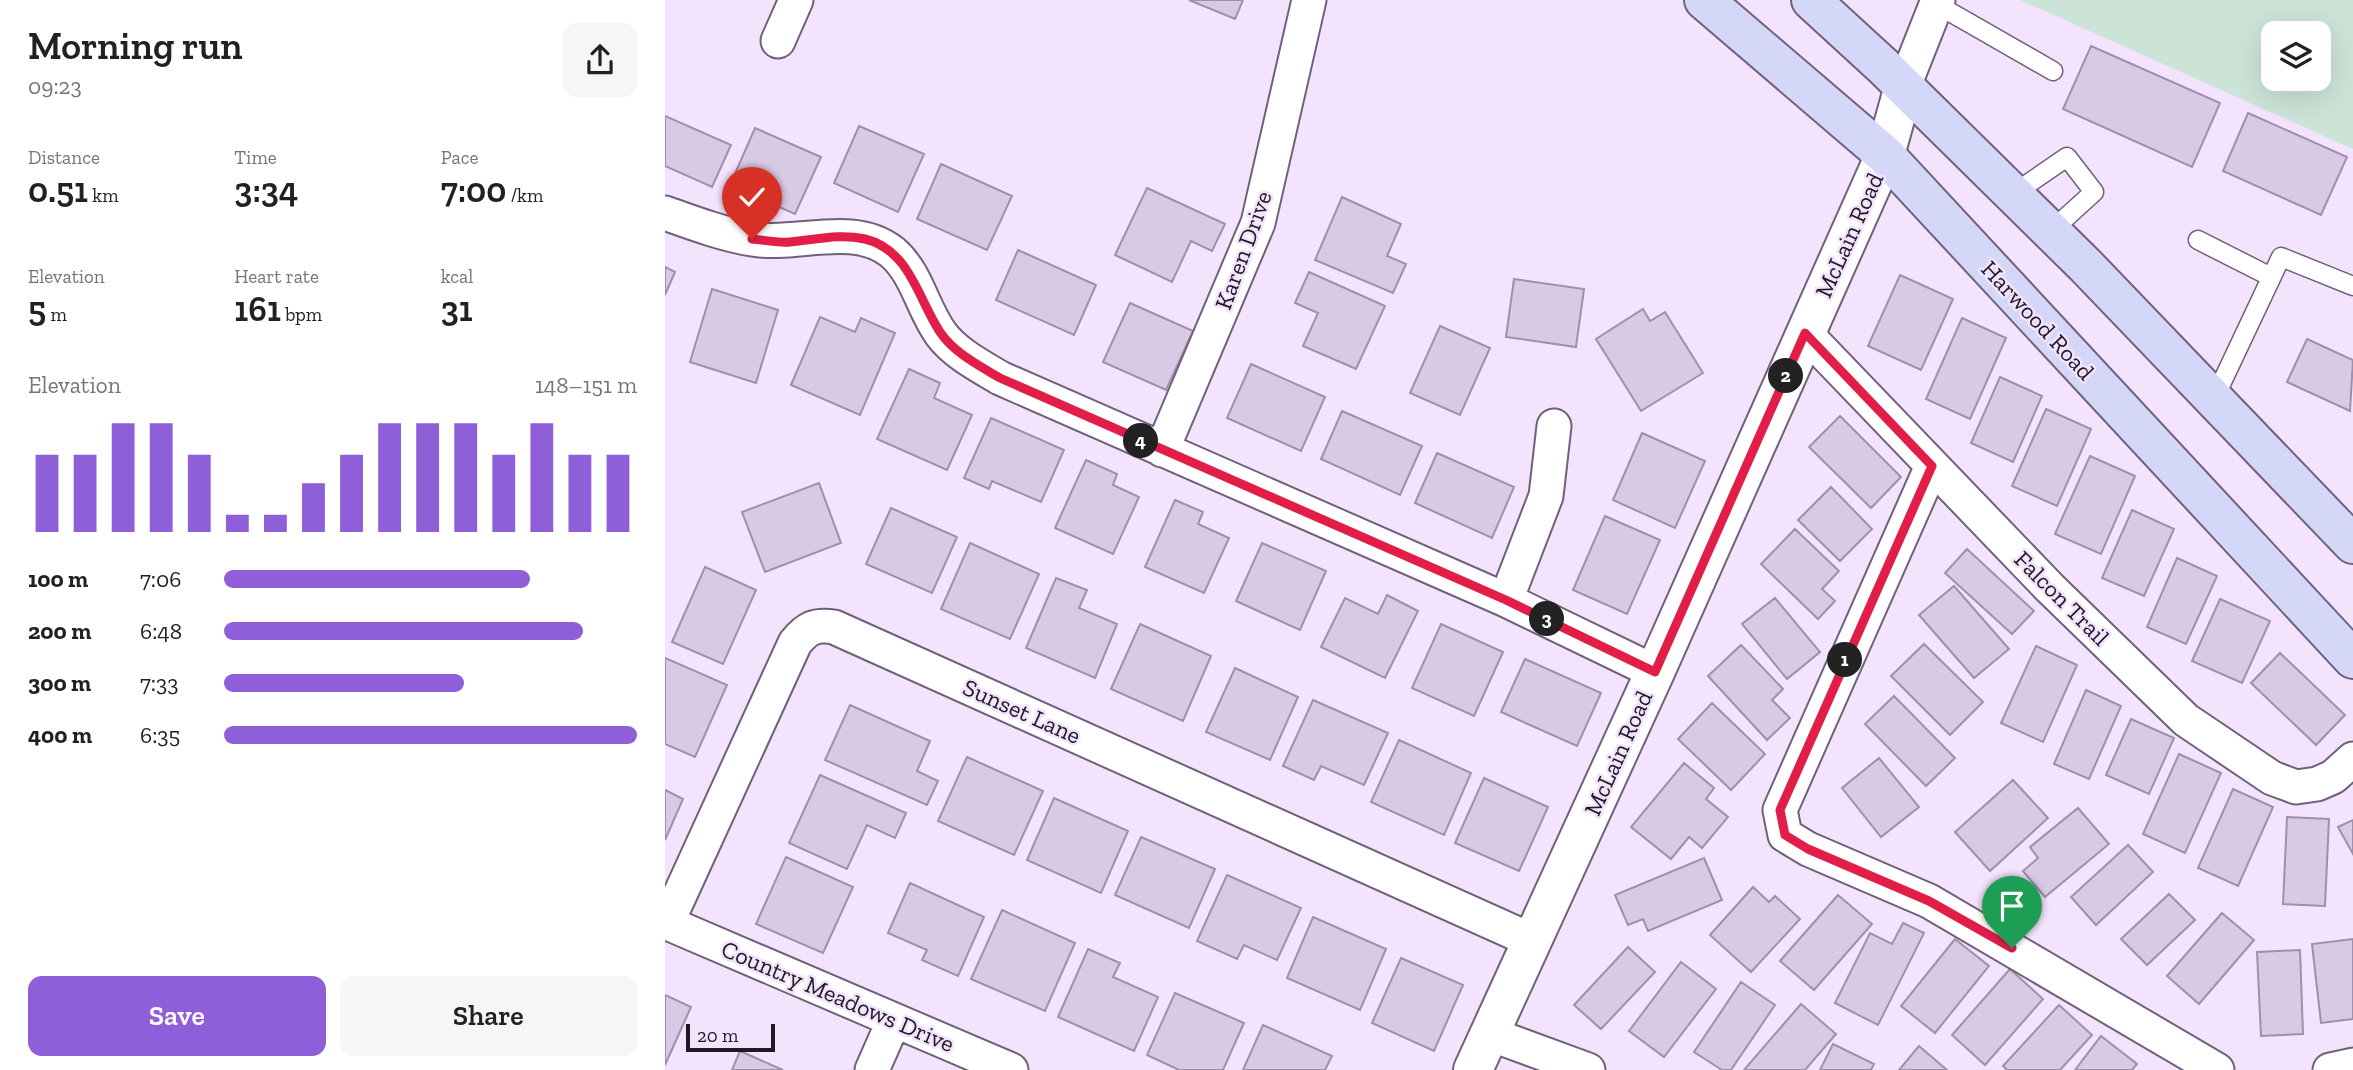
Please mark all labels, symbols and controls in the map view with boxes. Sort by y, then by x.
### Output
map controls [2261,21,2331,91]
button: layers [2261,21,2331,91]
text: Morning run [28,23,243,69]
button: share [563,23,637,97]
text: 09:23 [28,72,82,100]
text: Distance [28,146,100,169]
text: Time [234,146,277,169]
text: Pace [441,146,478,169]
pin [722,167,782,239]
street label: McLain Road [1809,168,1889,302]
text: 0.51 [28,169,88,211]
text: 3:34 [234,169,298,211]
text: 7:00 [441,169,506,211]
icon: check [733,178,771,216]
text: km [88,184,119,207]
text: /km [506,184,543,207]
street label: Karen Drive [1208,187,1278,313]
street label: Harwood Road [1975,254,2101,386]
text: Elevation [28,265,105,288]
text: Heart rate [234,265,319,288]
text: kcal [441,265,473,288]
text: 5 [28,288,46,330]
text: 161 [234,288,281,330]
text: 31 [441,288,473,330]
text: m [46,303,67,326]
text: bpm [281,303,322,326]
pin: 2 [1769,358,1803,394]
text: 2 [1780,364,1791,387]
text: Elevation [28,371,121,399]
text: 148–151 m [535,371,637,399]
pin: 4 [1123,424,1159,458]
text: 4 [1135,429,1146,452]
street label: Falcon Trail [2008,544,2116,652]
text: 100 m [28,565,88,593]
text: 7:06 [140,565,181,593]
pin: 3 [1529,602,1565,636]
text: 3 [1541,607,1552,630]
text: 200 m [28,617,91,645]
text: 6:48 [140,617,182,645]
pin: 1 [1827,642,1863,678]
text: 1 [1841,648,1848,671]
text: 300 m [28,669,91,697]
text: 7:33 [140,669,178,697]
street label: Sunset Lane [959,672,1085,750]
street label: McLain Road [1578,686,1658,820]
text: 400 m [28,721,92,749]
text: 6:35 [140,721,180,749]
pin [1982,876,2042,948]
icon: arrive [1993,887,2031,925]
street label: Country Meadows Drive [717,934,959,1058]
button: Save [28,976,326,1056]
button: Share [340,976,637,1056]
scale bar [686,1021,775,1053]
text: 20 m [697,1024,738,1047]

